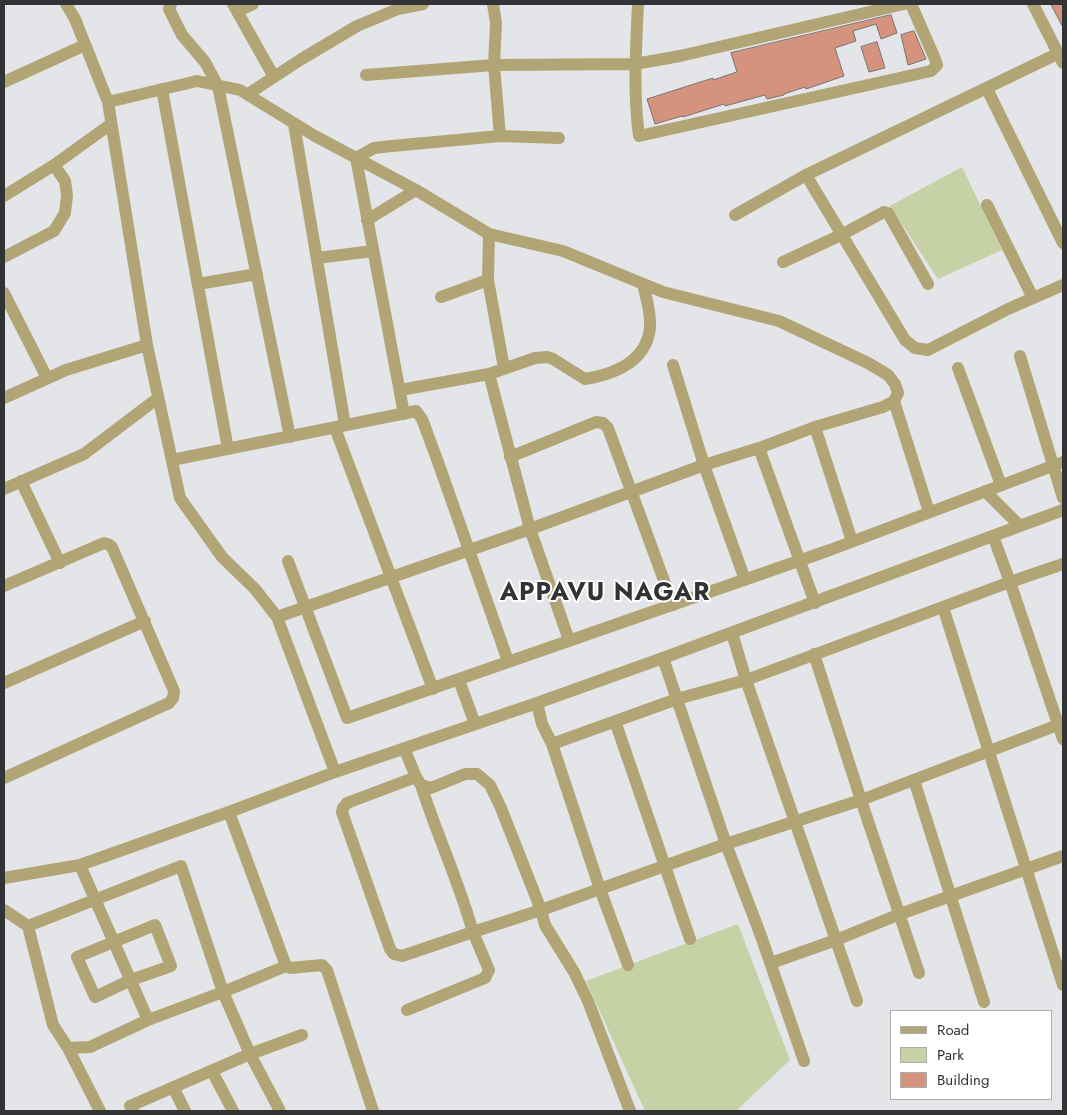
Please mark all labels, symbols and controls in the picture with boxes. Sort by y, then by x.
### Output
district label: APPAVU NAGAR [498,579,712,609]
legend [890,1010,1052,1100]
text: Road [937,1019,969,1041]
text: Park [937,1044,964,1066]
text: Building [937,1069,989,1091]

